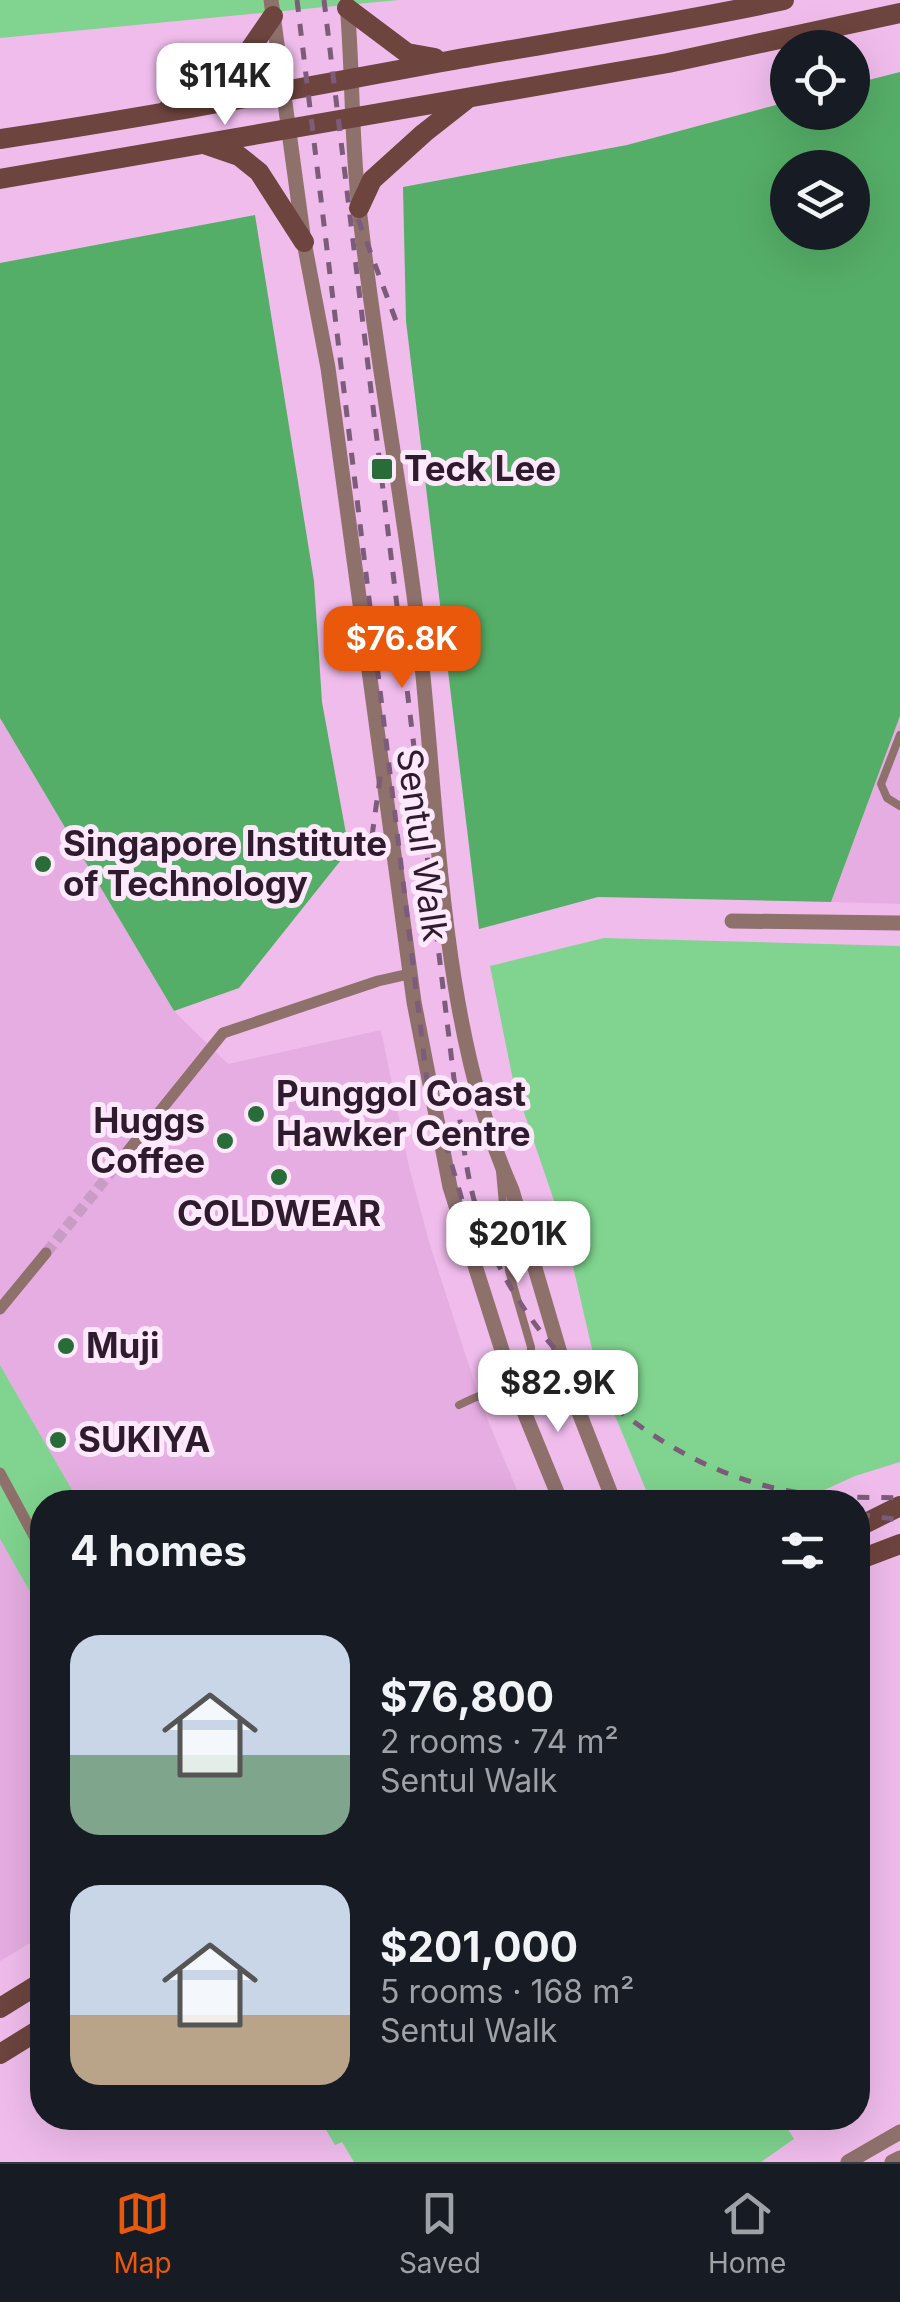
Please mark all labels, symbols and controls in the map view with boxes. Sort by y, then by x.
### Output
map controls [770,30,870,250]
button: locate [770,30,870,130]
pin: $114K [155,43,295,128]
text: $114K [178,56,272,95]
button: layers [770,150,870,250]
place label: Teck Lee [404,447,556,489]
marker: Teck Lee [369,456,395,482]
pin: $76.8K [321,606,483,691]
text: $76.8K [346,619,458,658]
street label: Sentul Walk [389,746,457,944]
place label: Singapore Institute of Technology [63,822,387,904]
marker: Singapore Institute of Technology [32,853,54,875]
place label: Punggol Coast Hawker Centre [276,1072,531,1154]
place label: Huggs Coffee [90,1099,205,1181]
marker: Punggol Coast Hawker Centre [245,1103,267,1125]
marker: Huggs Coffee [214,1130,236,1152]
marker: COLDWEAR [268,1166,290,1188]
place label: COLDWEAR [177,1192,381,1234]
pin: $201K [448,1201,588,1286]
text: $201K [468,1214,568,1253]
place label: Muji [86,1324,159,1366]
marker: Muji [55,1335,77,1357]
pin: $82.9K [477,1350,639,1435]
text: $82.9K [500,1363,616,1402]
place label: SUKIYA [78,1418,211,1460]
marker: SUKIYA [47,1429,69,1451]
icon: filters [775,1523,830,1578]
text: 4 homes [70,1525,247,1576]
text: $76,800 [380,1671,554,1722]
icon: home [150,1675,270,1795]
text: 2 rooms · 74 m² [380,1722,619,1761]
text: Sentul Walk [380,1761,557,1800]
text: $201,000 [380,1921,578,1972]
icon: home [150,1925,270,2045]
text: 5 rooms · 168 m² [380,1972,634,2011]
text: Sentul Walk [380,2011,557,2050]
tab: Map [114,2186,172,2280]
tab: Saved [399,2186,481,2280]
tab: Home [708,2186,786,2280]

